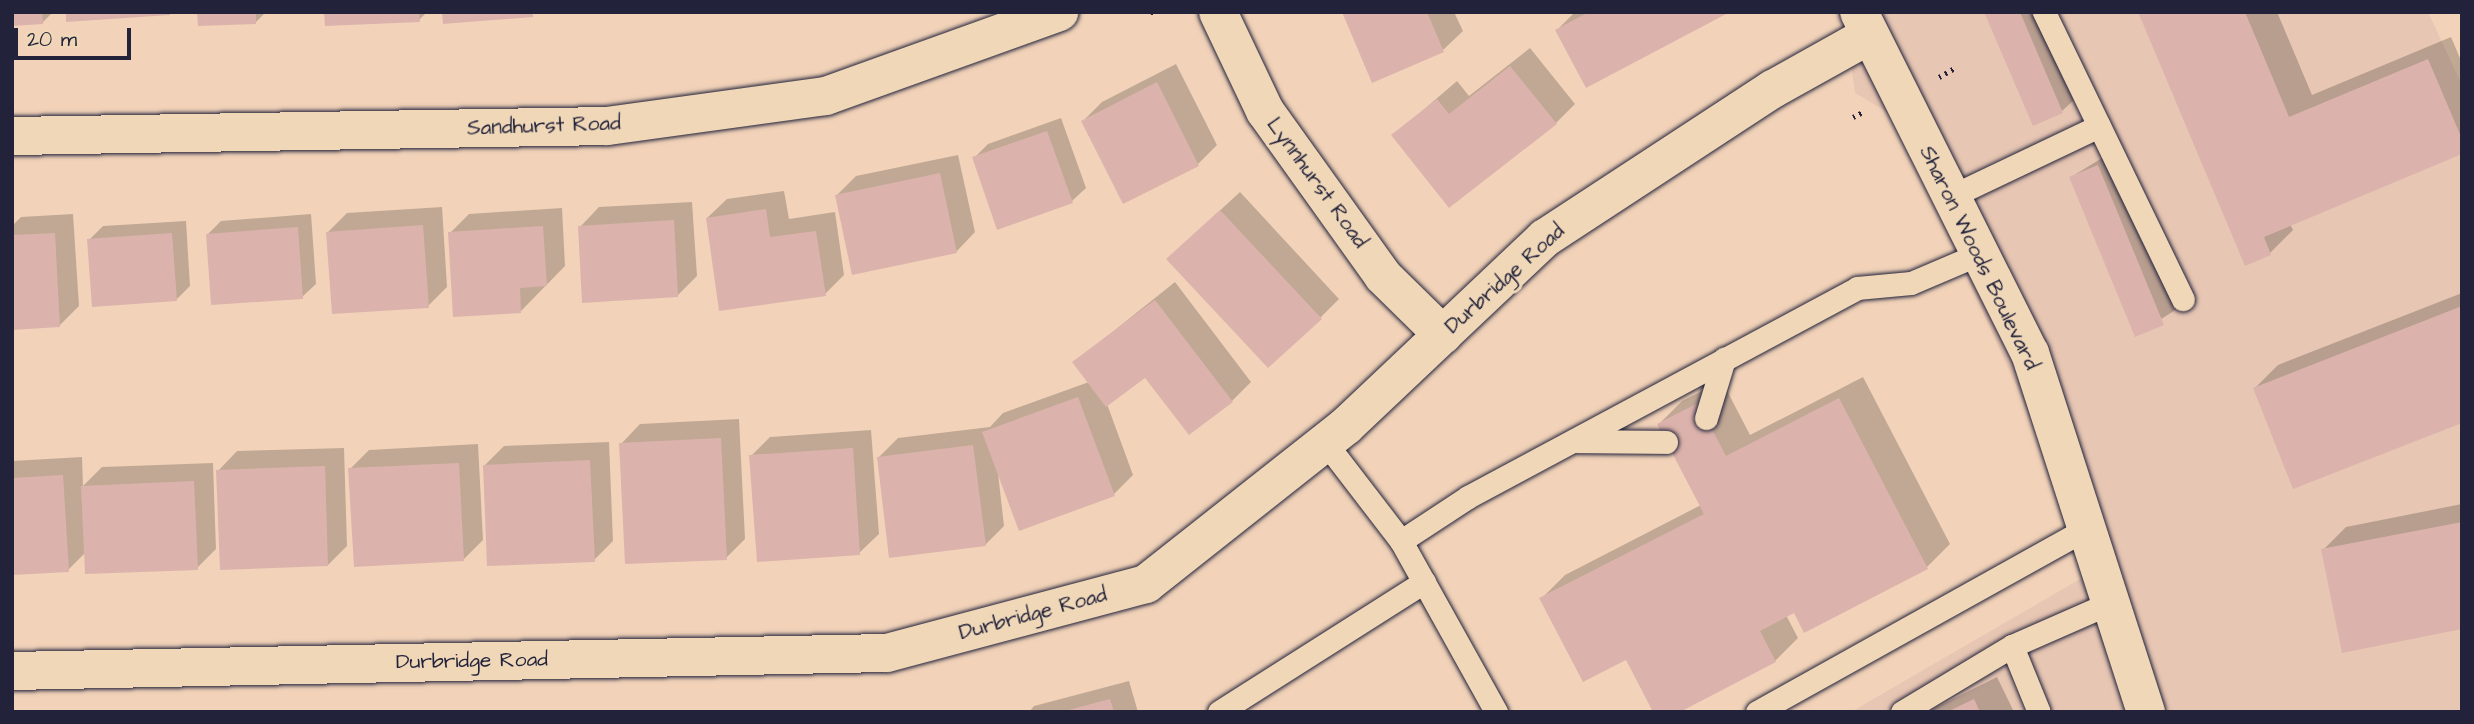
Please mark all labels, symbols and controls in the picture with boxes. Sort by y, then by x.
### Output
scale bar [18,14,135,58]
text: 20 m [27,25,77,54]
street label: Sandhurst Road [467,111,621,141]
street label: Lynnhurst Road [1261,113,1373,253]
street label: Sharon Woods Boulevard [1914,142,2044,374]
street label: Durbridge Road [1440,219,1570,339]
street label: Durbridge Road [956,582,1110,646]
street label: Durbridge Road [396,647,548,675]

